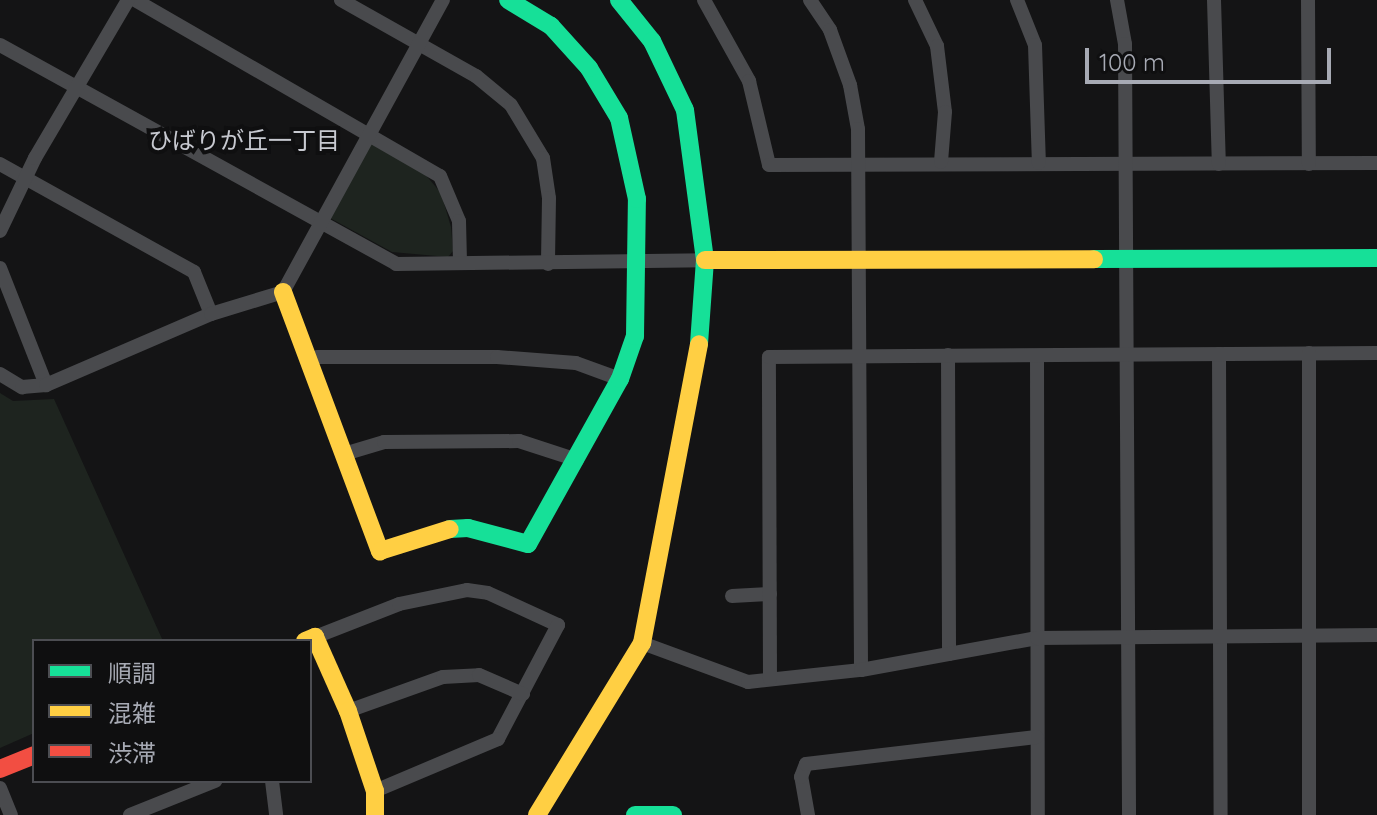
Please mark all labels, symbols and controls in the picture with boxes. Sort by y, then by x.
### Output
scale bar [1089,32,1335,82]
text: 100 m [1099,47,1165,77]
district label: ひばりが丘一丁目 [148,127,340,155]
legend [32,639,312,783]
text: 順調 [108,658,156,688]
text: 混雑 [108,698,156,728]
text: 渋滞 [108,738,156,768]

